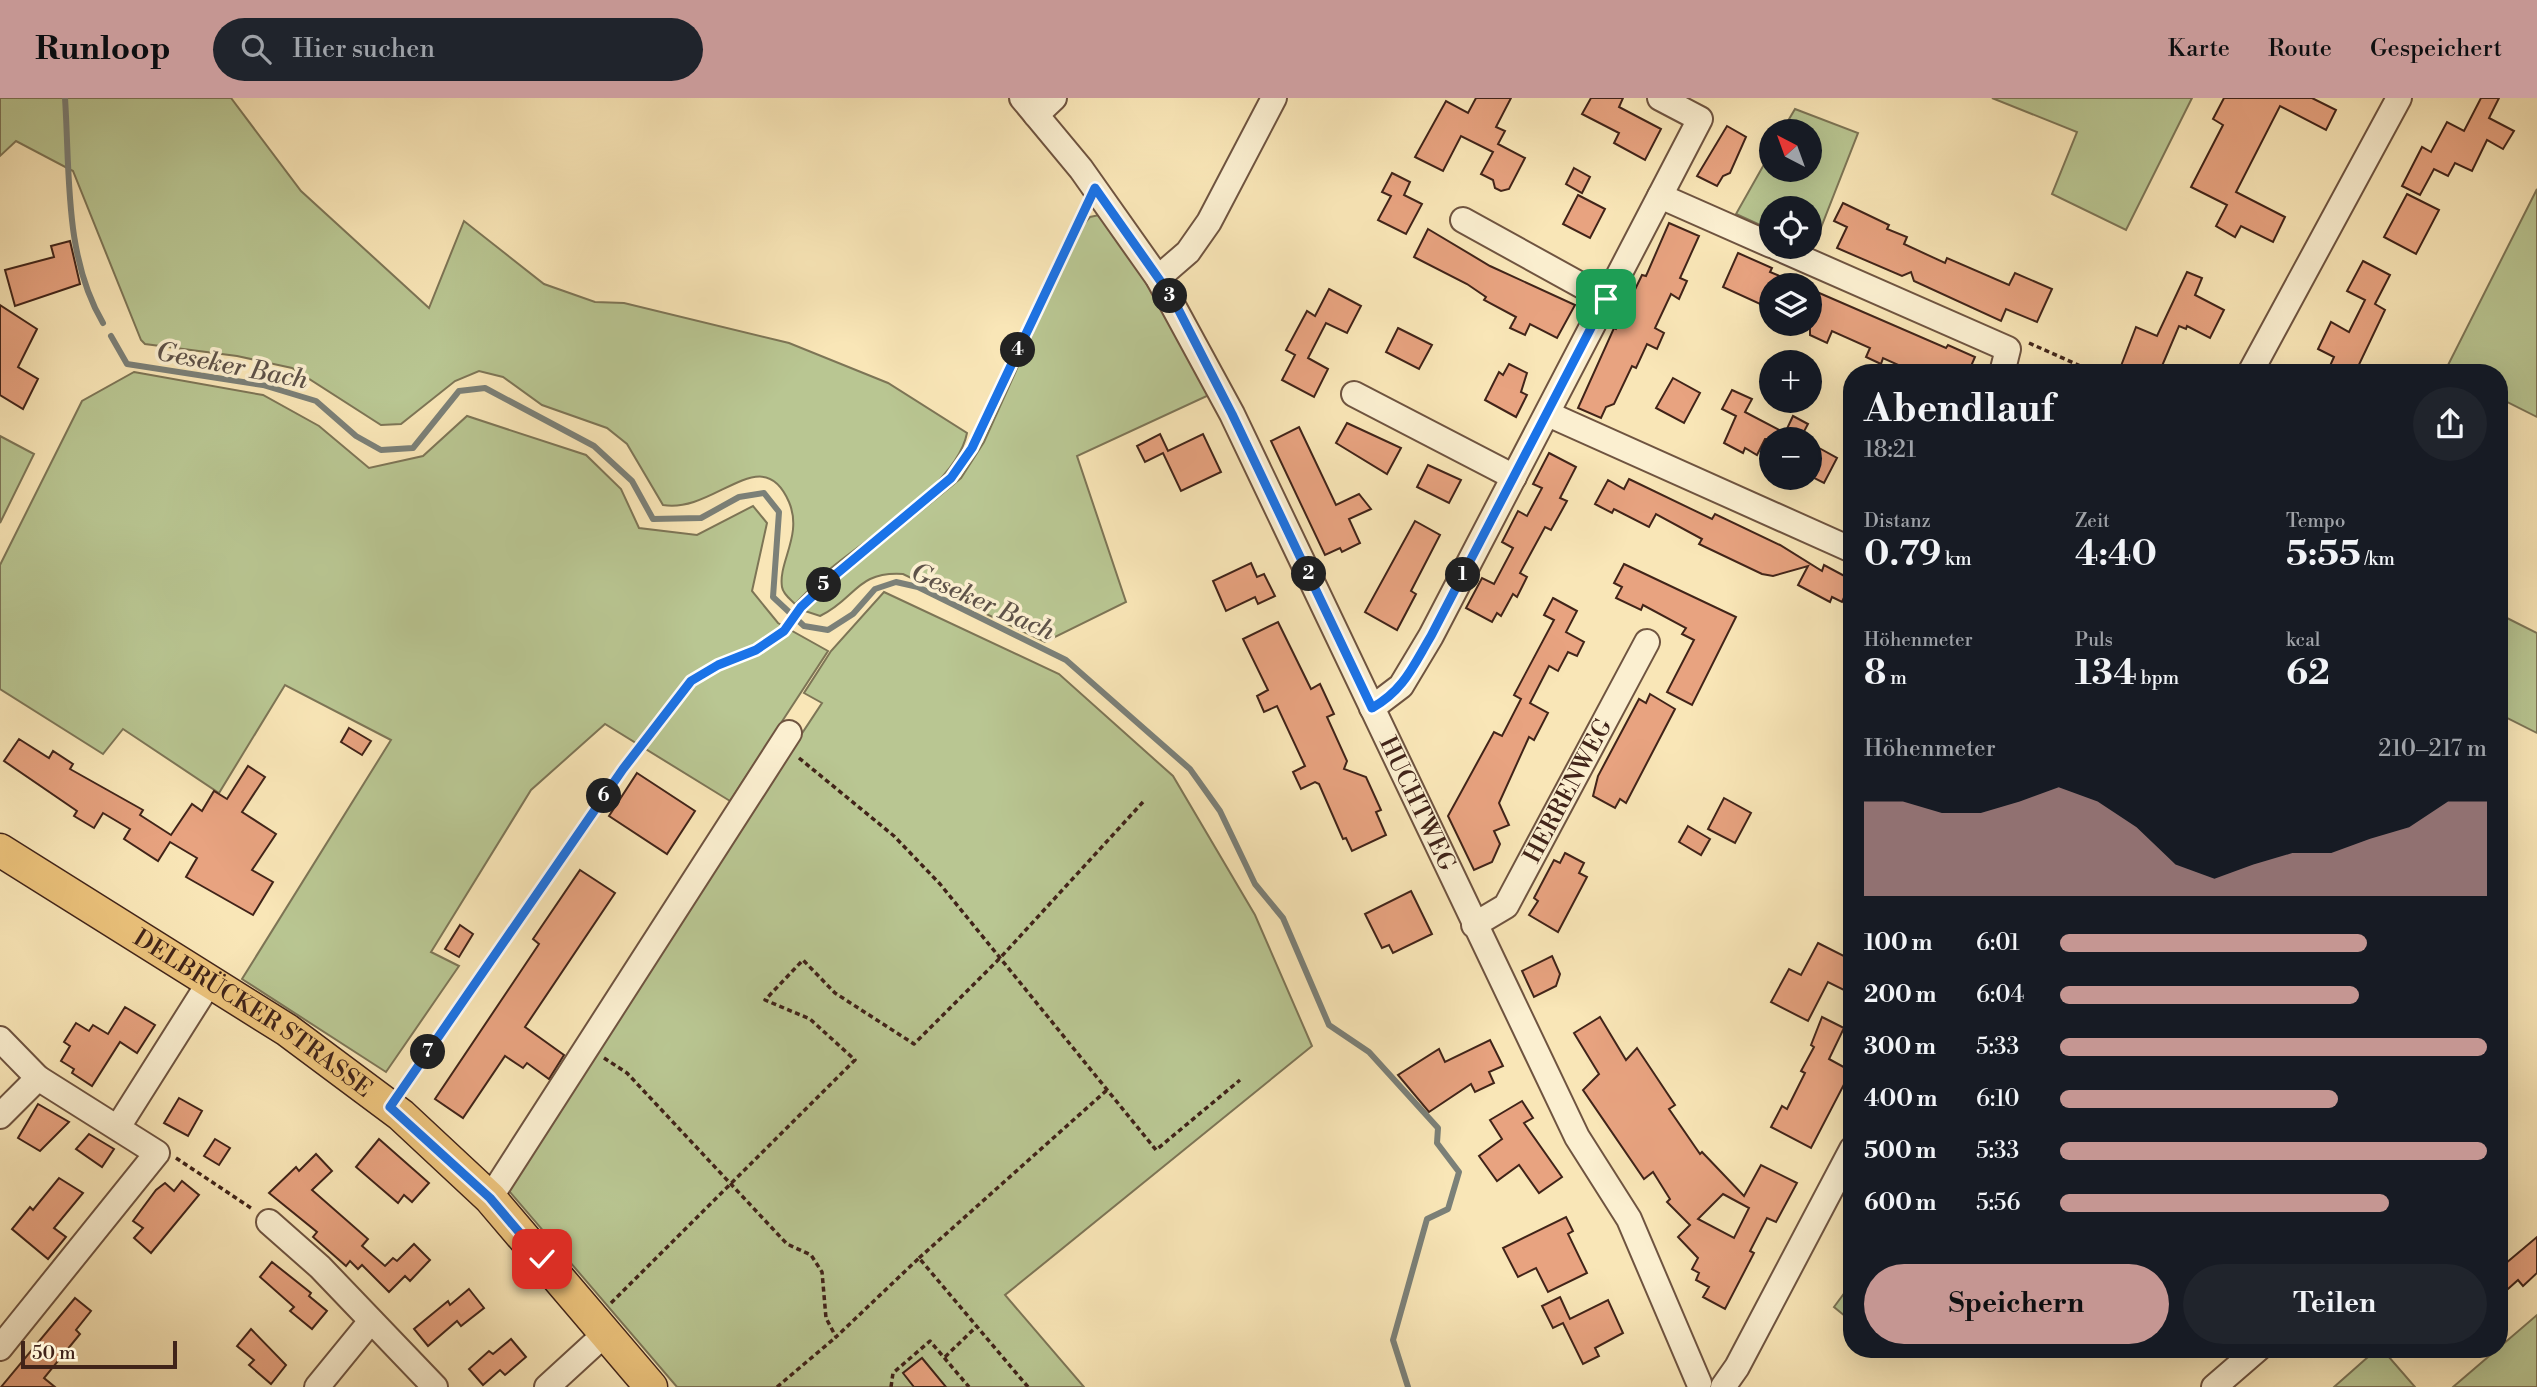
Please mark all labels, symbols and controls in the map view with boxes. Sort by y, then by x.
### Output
search box [213,18,703,81]
text: Runloop [35,29,171,70]
icon: search [237,30,275,68]
text: Hier suchen [293,33,435,65]
text: Karte [2168,34,2230,64]
text: Route [2268,34,2332,64]
text: Gespeichert [2370,34,2502,64]
north arrow [1759,119,1822,182]
map controls [1759,119,1822,490]
button: locate [1759,196,1822,259]
pin [1576,269,1636,329]
button: layers [1759,273,1822,336]
pin: 3 [1152,278,1188,314]
icon: arrive [1587,280,1625,318]
text: 3 [1164,283,1175,307]
pin: 4 [1000,332,1036,368]
water label: Geseker Bach [153,336,311,396]
text: 4 [1011,337,1024,361]
button: + [1759,350,1822,413]
text: Abendlauf [1864,386,2054,433]
button: share [2413,387,2487,461]
button: − [1759,427,1822,490]
text: 18:21 [1864,436,1916,464]
text: Distanz [1864,509,1931,533]
text: Zeit [2075,509,2110,533]
text: Tempo [2286,509,2345,533]
text: 0.79 [1864,533,1941,576]
text: 4:40 [2075,533,2157,576]
text: 5:55 [2286,533,2361,576]
text: km [1941,547,1972,571]
text: /km [2361,547,2395,571]
water label: Geseker Bach [906,556,1060,648]
pin: 2 [1292,556,1326,592]
pin: 1 [1446,558,1480,592]
text: 2 [1303,561,1314,585]
text: 1 [1458,562,1467,586]
pin: 5 [806,568,842,602]
text: 5 [818,572,829,596]
text: Höhenmeter [1864,628,1973,652]
text: Puls [2075,628,2113,652]
text: kcal [2286,628,2320,652]
text: 8 [1864,652,1886,695]
text: 134 [2075,652,2137,695]
text: 62 [2286,652,2330,695]
text: m [1886,666,1907,690]
text: bpm [2137,666,2179,690]
street label: HERRENWEG [1518,713,1619,869]
street label: HUCHTWEG [1372,732,1462,876]
text: Höhenmeter [1864,735,1996,763]
text: 210–217 m [2378,735,2487,763]
pin: 6 [586,778,622,814]
text: 6 [598,783,609,807]
street label: DELBRÜCKER STRASSE [127,923,378,1104]
text: 100 m [1864,929,1932,957]
text: 6:01 [1976,929,2020,957]
text: 200 m [1864,981,1936,1009]
text: 6:04 [1976,981,2024,1009]
text: 300 m [1864,1033,1936,1061]
text: 5:33 [1976,1033,2019,1061]
pin: 7 [410,1034,446,1070]
text: 7 [422,1039,433,1063]
text: 400 m [1864,1085,1937,1113]
text: 6:10 [1976,1085,2020,1113]
text: 500 m [1864,1137,1936,1165]
text: 5:33 [1976,1137,2019,1165]
text: 600 m [1864,1189,1937,1217]
text: 5:56 [1976,1189,2020,1217]
pin [512,1229,572,1289]
icon: check [523,1240,561,1278]
button: Speichern [1864,1264,2169,1344]
button: Teilen [2183,1264,2487,1344]
scale bar [21,1338,177,1370]
text: 50 m [32,1341,76,1365]

